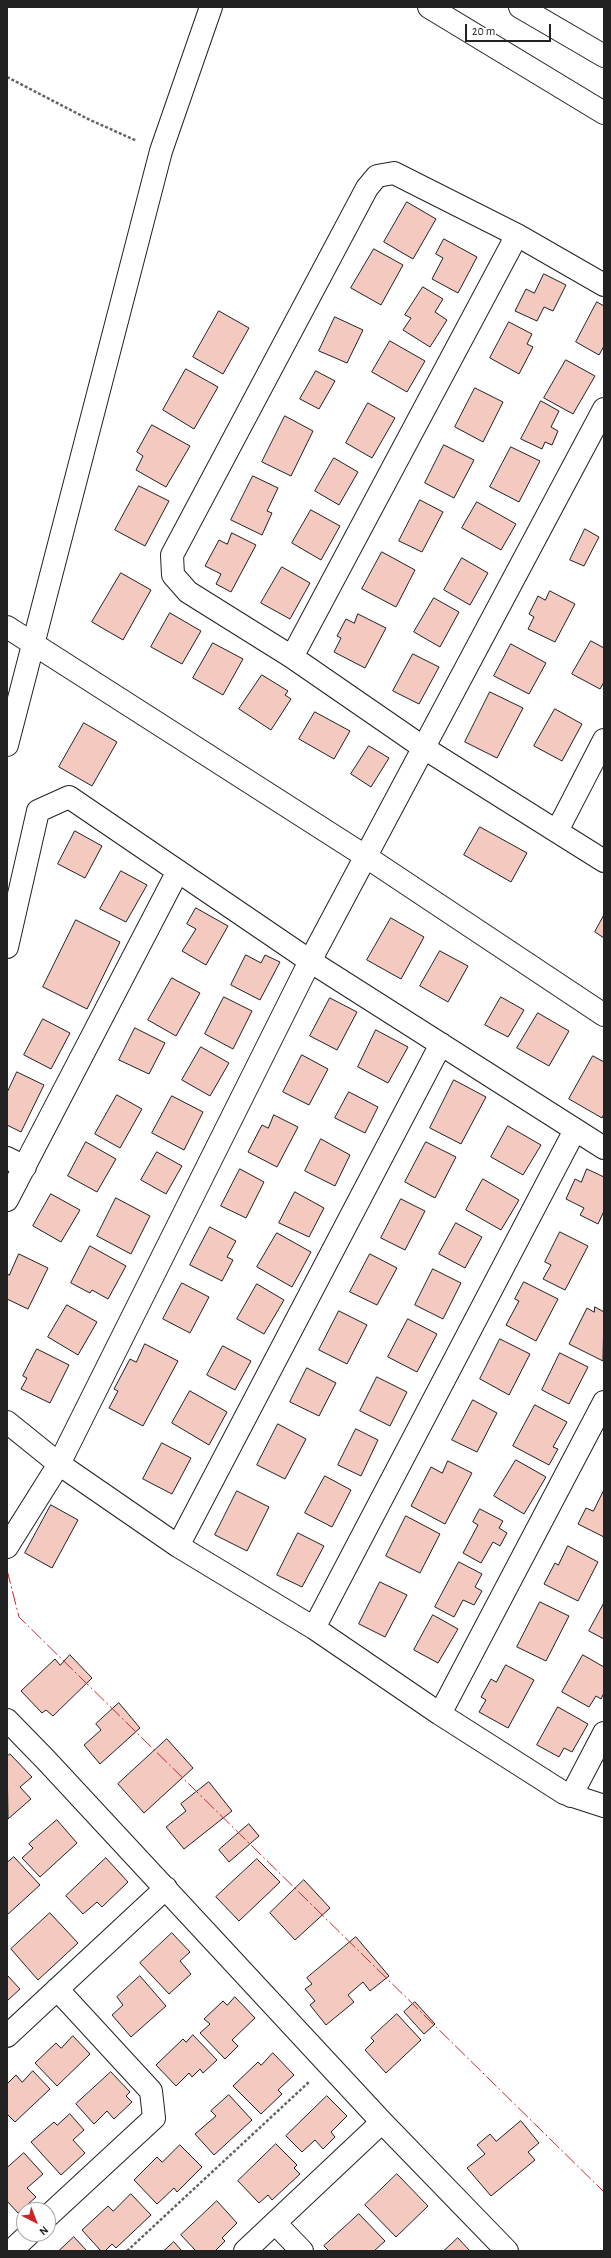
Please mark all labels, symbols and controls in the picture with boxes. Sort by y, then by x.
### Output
scale bar [467,16,553,42]
text: 20 m [472,25,495,37]
north arrow [16,2202,56,2242]
text: N [37,2224,50,2237]

